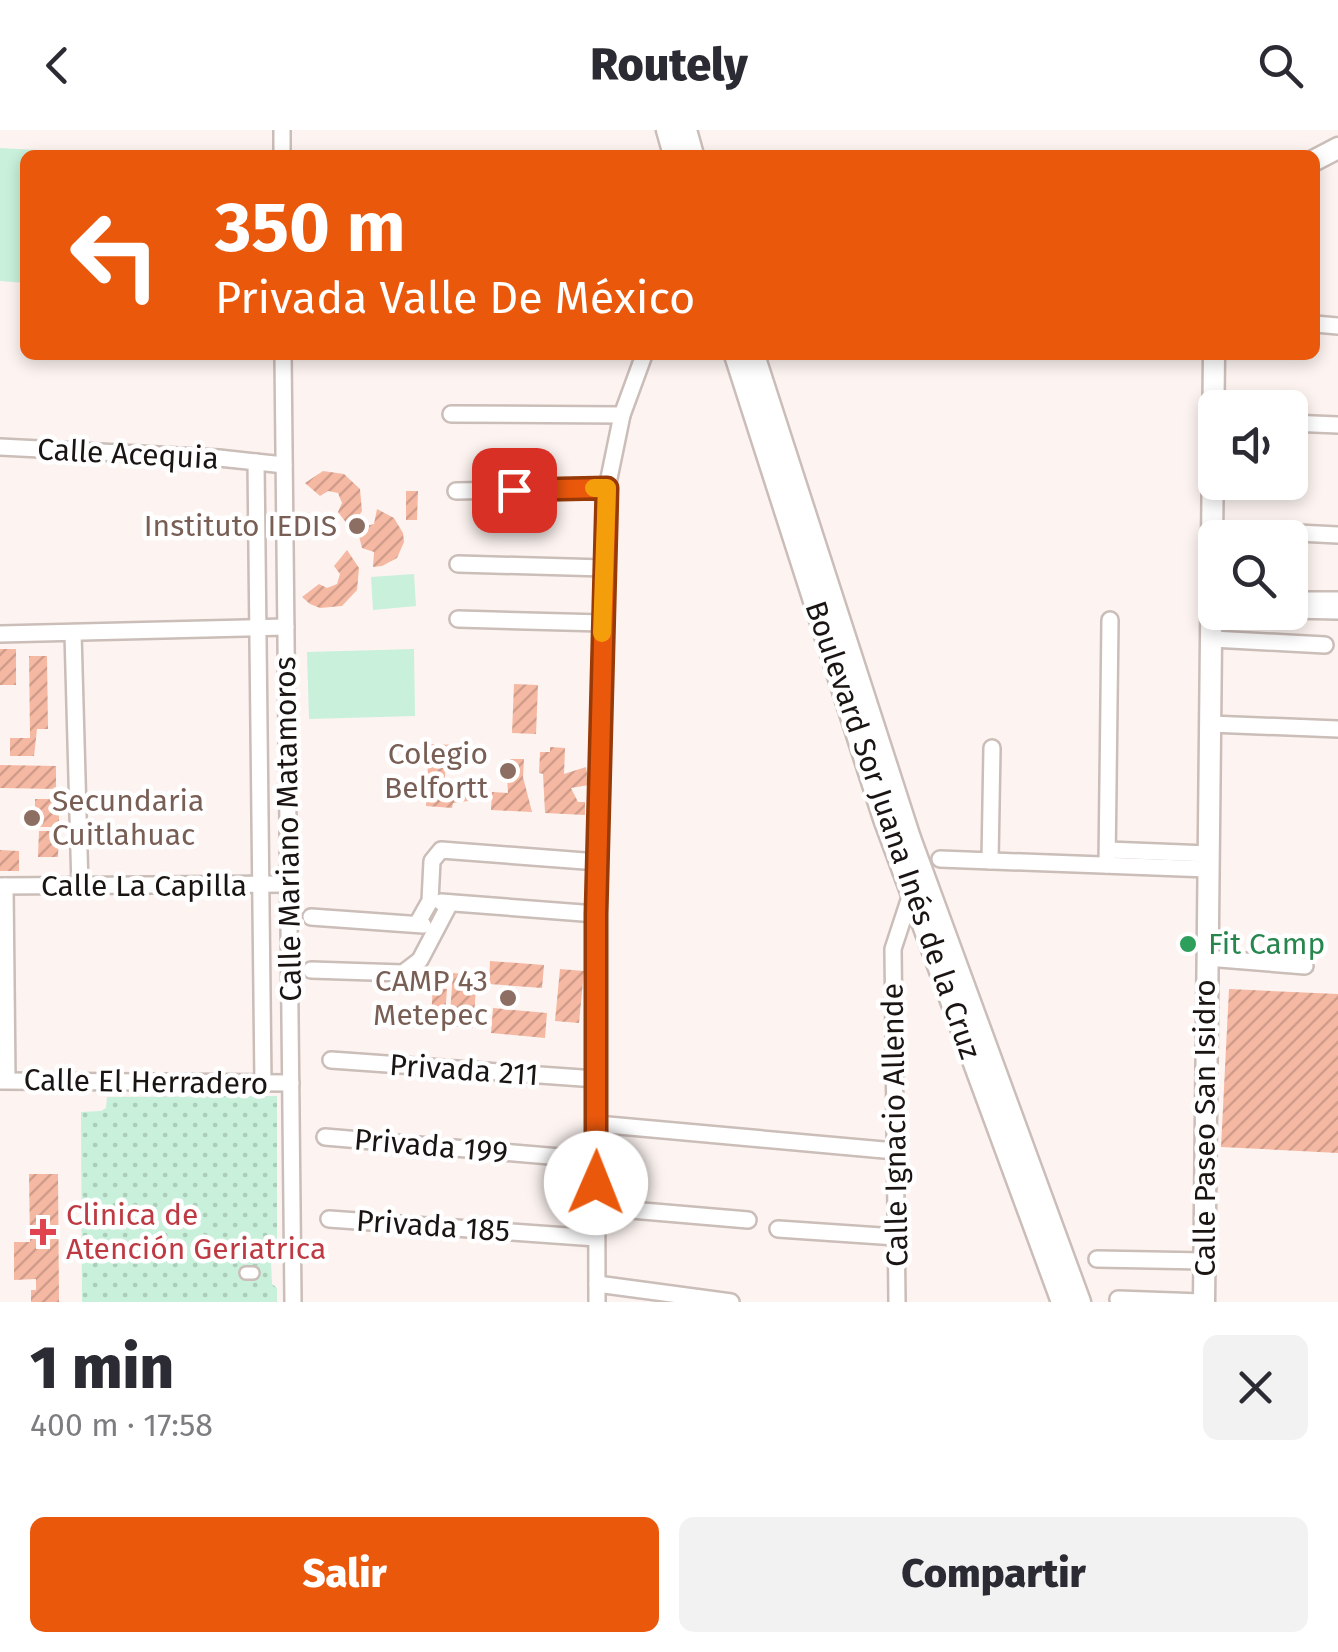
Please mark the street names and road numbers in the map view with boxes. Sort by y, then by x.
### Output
street label: Calle Acequia [36,431,220,477]
street label: Boulevard Sor Juana Inés de la Cruz [798,596,988,1064]
street label: Calle Mariano Matamoros [267,656,309,1002]
street label: Calle La Capilla [41,868,247,904]
street label: Calle Paseo San Isidro [1187,979,1223,1277]
street label: Calle Ignacio Allende [875,983,915,1267]
street label: Privada 211 [388,1047,540,1093]
street label: Calle El Herradero [23,1062,269,1102]
street label: Privada 199 [353,1121,509,1171]
street label: Privada 185 [355,1203,511,1249]

